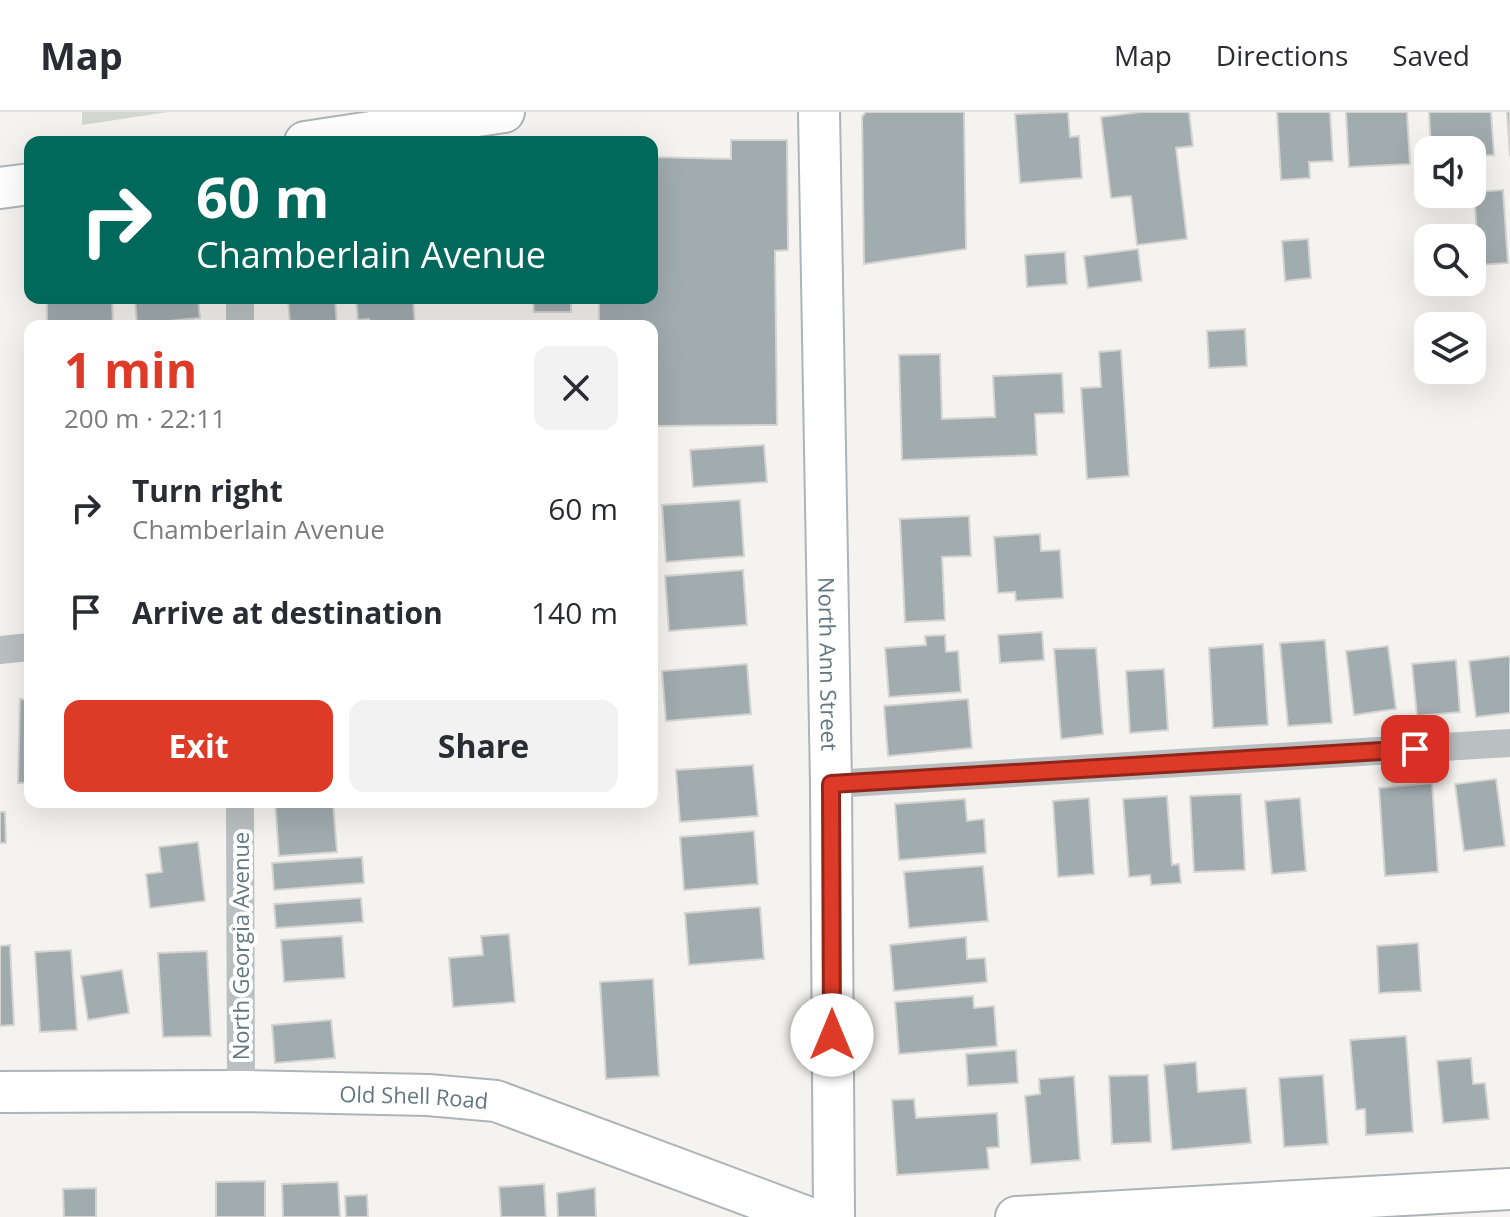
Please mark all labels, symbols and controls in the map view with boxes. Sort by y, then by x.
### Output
text: Map [40,29,123,81]
text: Map [1114,36,1172,74]
text: Directions [1216,36,1348,74]
text: Saved [1392,36,1470,74]
map controls [1414,136,1486,384]
button: sound [1414,136,1486,208]
text: 60 m [196,158,330,234]
icon: right [64,168,168,272]
button: search [1414,224,1486,296]
text: Chamberlain Avenue [196,230,546,279]
button: layers [1414,312,1486,384]
text: 1 min [64,337,197,402]
button: close [534,346,618,430]
text: 200 m · 22:11 [64,400,226,436]
text: Turn right [132,470,283,511]
icon: right [64,486,108,530]
text: 60 m [548,488,618,529]
text: Chamberlain Avenue [132,511,385,547]
street label: North Ann Street [812,577,845,751]
icon: arrive [64,590,108,634]
text: Arrive at destination [132,592,443,633]
text: 140 m [531,592,618,633]
button: Exit [64,700,333,792]
button: Share [349,700,618,792]
pin [1381,715,1449,783]
icon: arrive [1393,727,1437,771]
street label: North Georgia Avenue [225,832,255,1060]
position arrow [790,993,874,1077]
street label: Old Shell Road [339,1078,490,1115]

